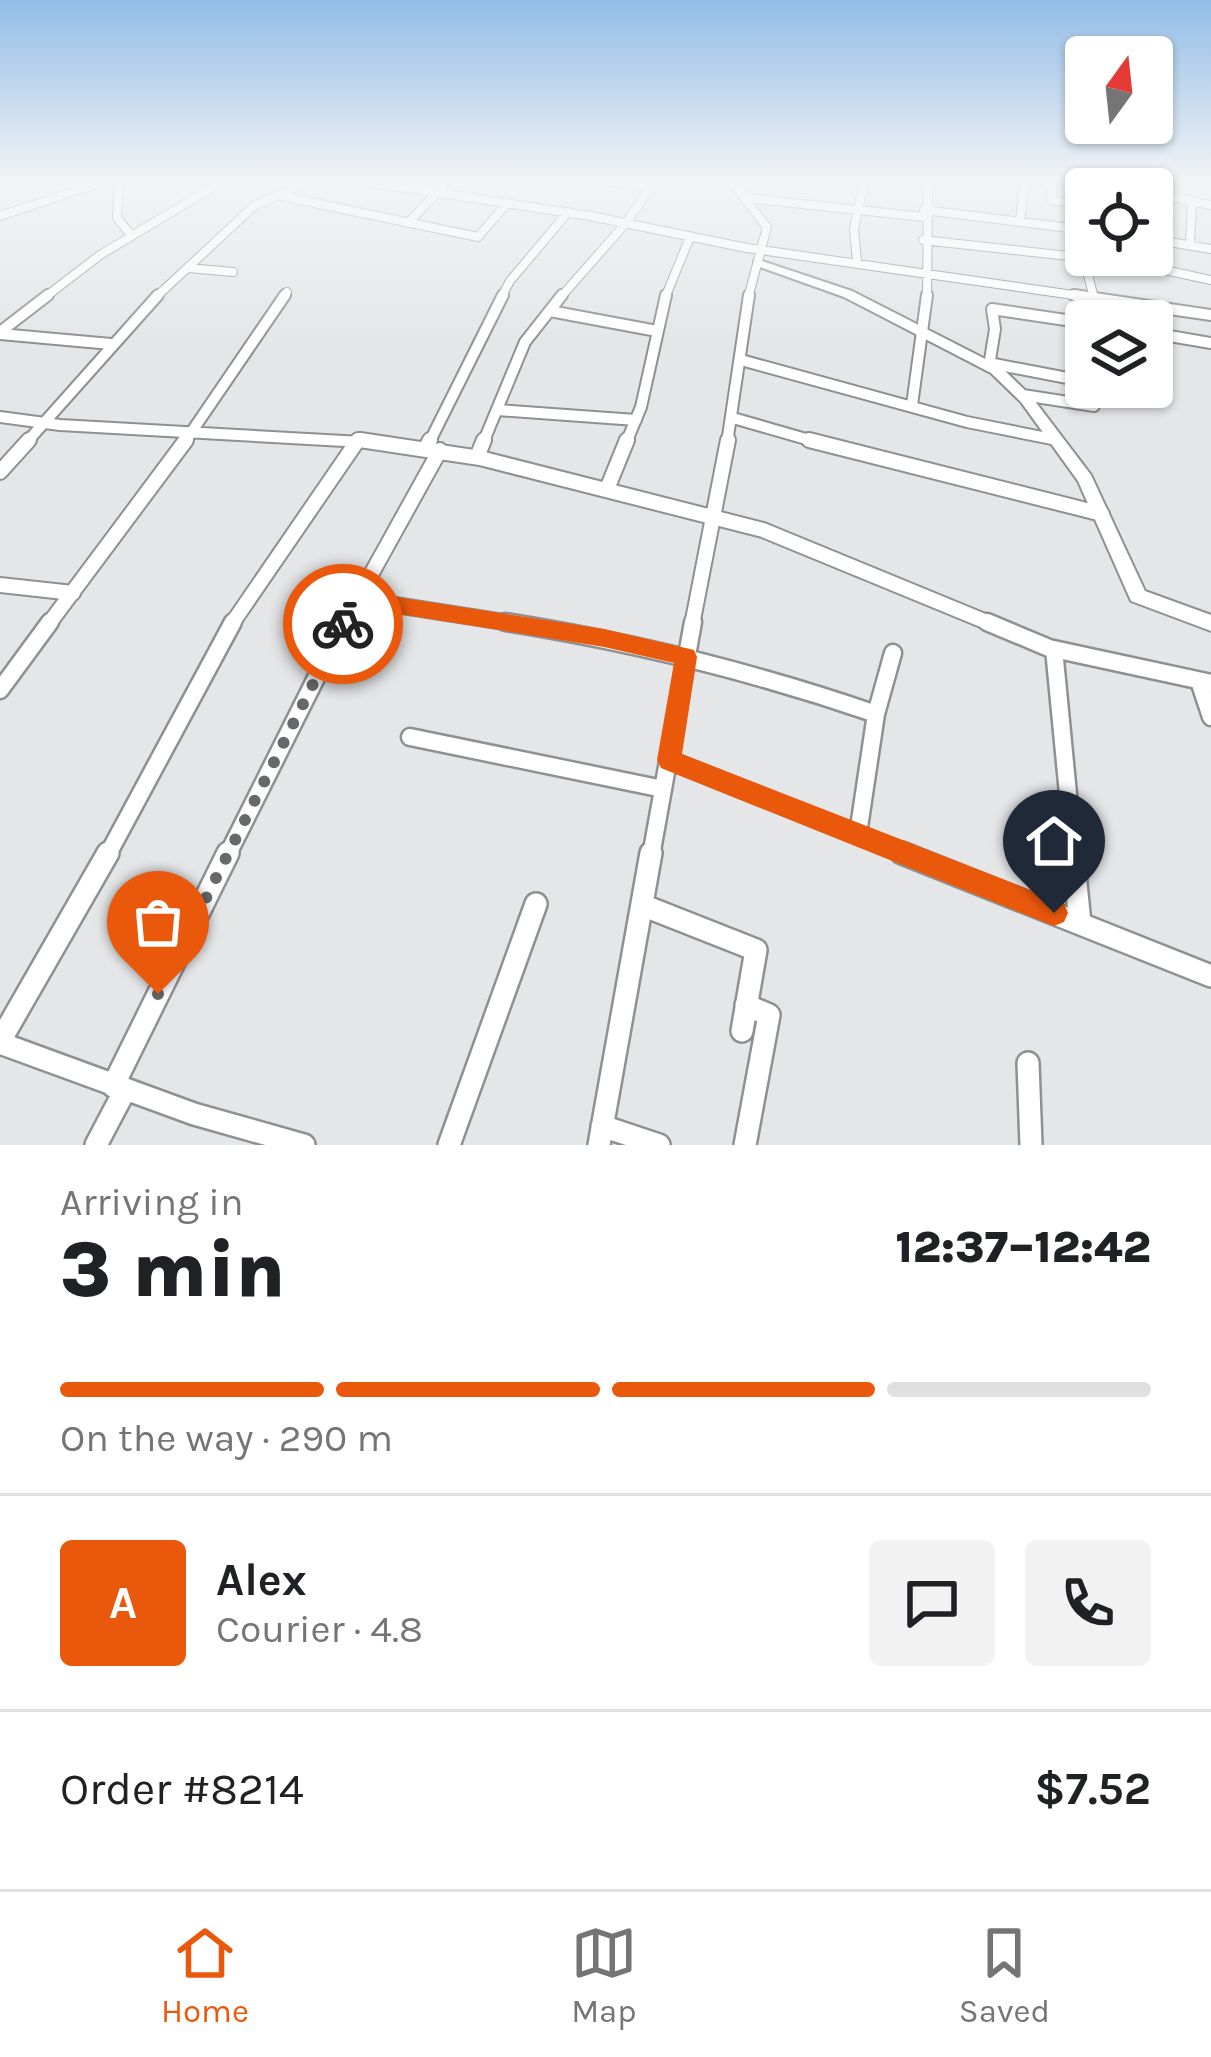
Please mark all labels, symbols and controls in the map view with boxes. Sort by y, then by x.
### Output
north arrow [1065,36,1173,144]
map controls [1065,36,1173,408]
button: locate [1065,168,1173,276]
button: layers [1065,300,1173,408]
courier [283,564,403,684]
icon: bike [310,591,376,657]
pin [1003,790,1105,913]
icon: home [1021,808,1087,874]
pin [107,871,209,994]
icon: bag [125,889,191,955]
text: Arriving in [60,1179,243,1225]
text: 12:37–12:42 [895,1221,1151,1273]
text: 3 min [60,1224,285,1316]
text: On the way · 290 m [60,1415,393,1461]
button: chat [869,1540,995,1666]
button: phone [1025,1540,1151,1666]
text: Alex [216,1554,307,1606]
text: A [109,1577,137,1629]
text: Courier · 4.8 [216,1606,423,1652]
text: Order #8214 [60,1763,304,1815]
text: $7.52 [1035,1763,1151,1815]
tab: Home [161,1920,249,2030]
tab: Map [571,1920,637,2030]
tab: Saved [959,1920,1050,2030]

